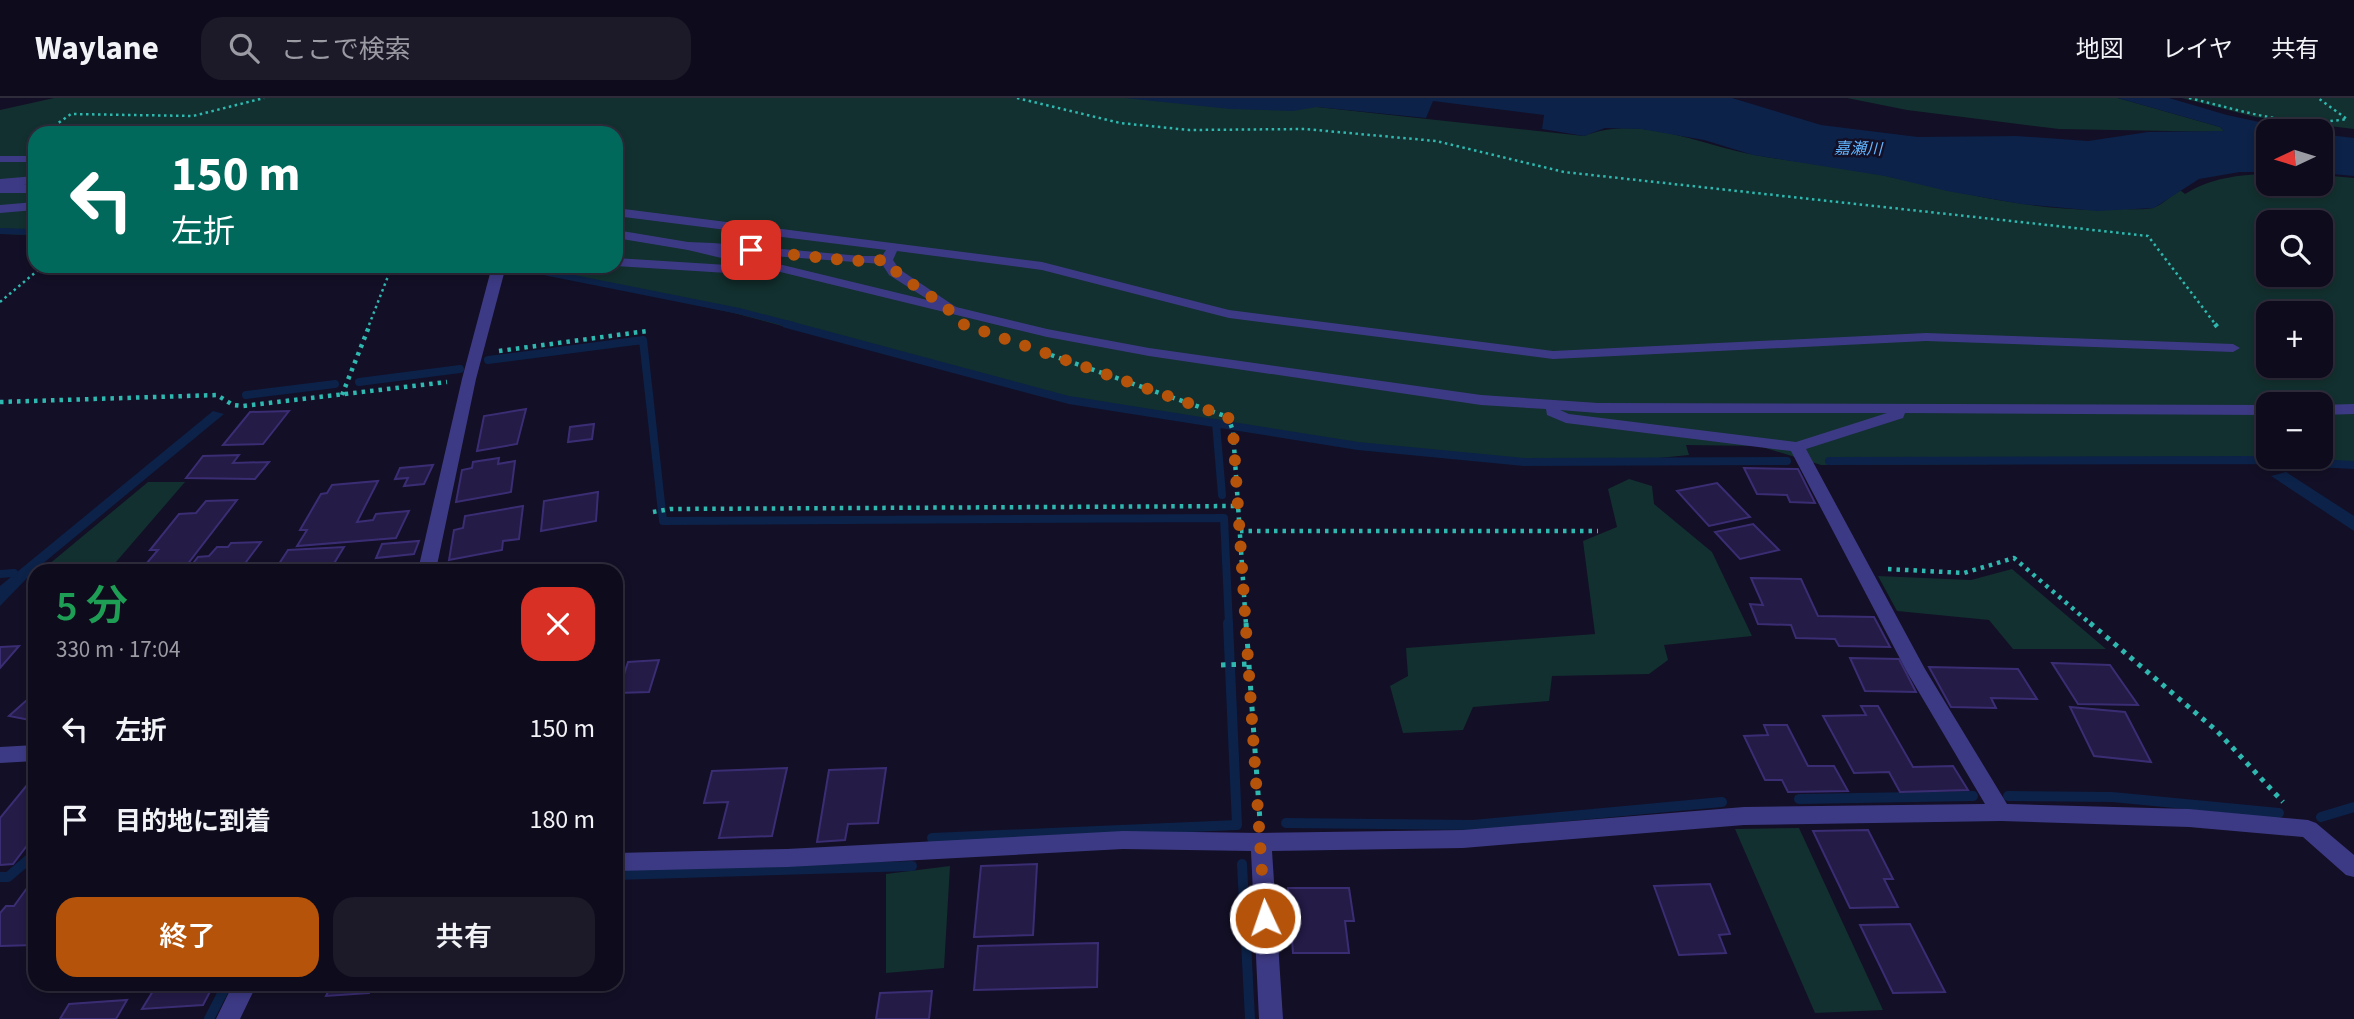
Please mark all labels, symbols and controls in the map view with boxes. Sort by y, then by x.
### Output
search box [201,17,691,80]
text: Waylane [35,25,159,72]
icon: search [225,29,263,67]
text: ここで検索 [281,31,411,68]
text: 地図 [2076,32,2124,67]
text: レイヤ [2162,32,2233,67]
text: 共有 [2271,32,2319,67]
north arrow [2256,119,2333,196]
map controls [2256,119,2333,469]
water label: 嘉瀬川 [1834,138,1884,160]
text: 150 m [171,140,300,210]
icon: left [56,154,147,245]
text: 左折 [171,209,235,255]
button: search [2256,210,2333,287]
pin [721,220,781,280]
icon: arrive [732,231,770,269]
button: + [2256,301,2333,378]
button: − [2256,392,2333,469]
text: 5 分 [56,577,128,637]
button: close [521,587,595,661]
text: 330 m · 17:04 [56,633,180,666]
icon: left [56,710,94,748]
text: 150 m [529,710,595,747]
text: 左折 [115,712,167,749]
icon: arrive [56,801,94,839]
text: 180 m [529,801,595,838]
text: 目的地に到着 [115,803,271,840]
position arrow [1228,881,1302,955]
button: 終了 [56,897,319,977]
button: 共有 [333,897,595,977]

